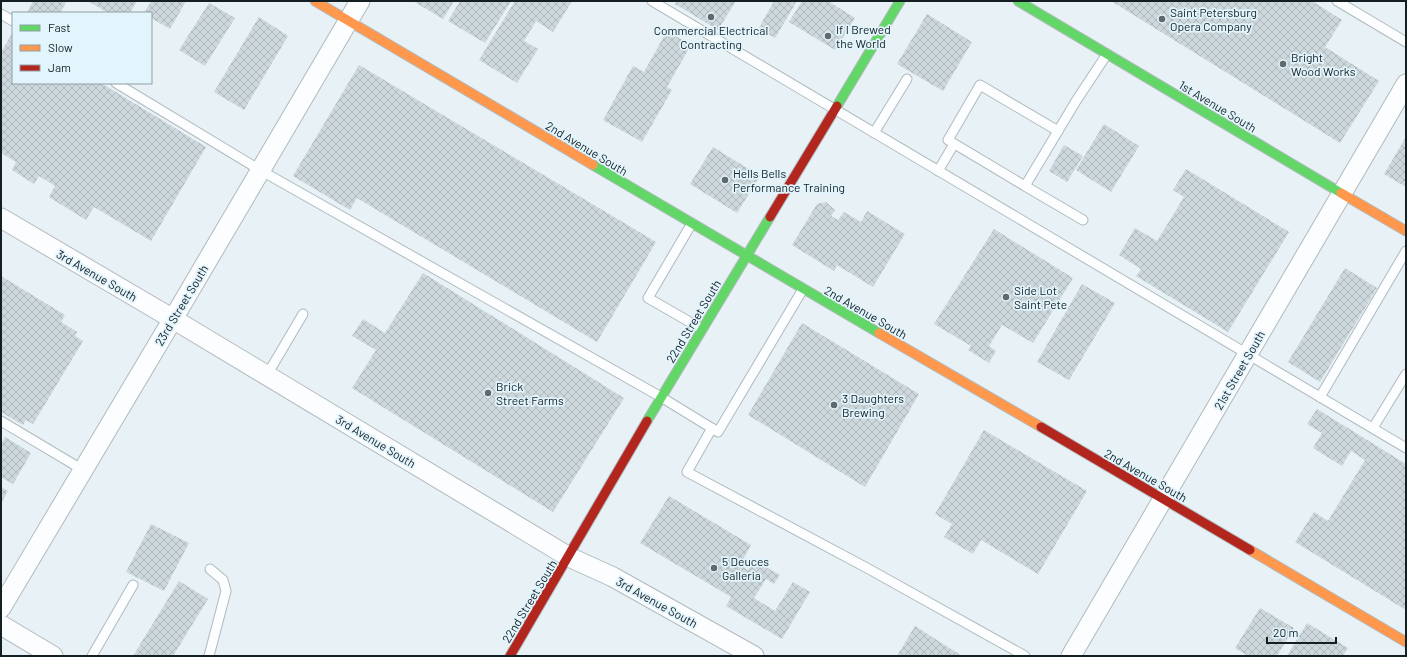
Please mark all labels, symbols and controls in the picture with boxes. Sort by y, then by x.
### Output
place label: Saint Petersburg Opera Company [1170,5,1257,33]
legend [12,12,152,84]
marker: Commercial Electrical Contracting [706,12,716,22]
marker: Saint Petersburg Opera Company [1157,14,1167,24]
text: Fast [48,20,71,34]
place label: If I Brewed the World [836,22,891,50]
place label: Commercial Electrical Contracting [654,23,768,51]
marker: If I Brewed the World [823,31,833,41]
text: Slow [48,40,73,54]
place label: Bright Wood Works [1291,50,1356,78]
marker: Bright Wood Works [1278,59,1288,69]
text: Jam [48,60,71,74]
street label: 1st Avenue South [1177,77,1259,135]
street label: 2nd Avenue South [543,118,631,178]
place label: Hells Bells Performance Training [733,166,845,194]
marker: Hells Bells Performance Training [720,175,730,185]
street label: 3rd Avenue South [54,246,140,304]
street label: 23rd Street South [151,262,211,348]
street label: 22nd Street South [663,277,723,365]
street label: 2nd Avenue South [822,283,910,341]
place label: Side Lot Saint Pete [1014,283,1067,311]
marker: Side Lot Saint Pete [1001,292,1011,302]
street label: 21st Street South [1211,328,1267,412]
place label: Brick Street Farms [496,379,564,407]
marker: Brick Street Farms [483,388,493,398]
place label: 3 Daughters Brewing [842,391,904,419]
marker: 3 Daughters Brewing [829,400,839,410]
street label: 3rd Avenue South [333,412,419,470]
street label: 2nd Avenue South [1102,446,1190,504]
place label: 5 Deuces Galleria [722,554,769,582]
street label: 22nd Street South [499,557,559,645]
marker: 5 Deuces Galleria [709,563,719,573]
street label: 3rd Avenue South [614,574,700,630]
scale bar [1267,619,1336,645]
text: 20 m [1273,625,1299,639]

